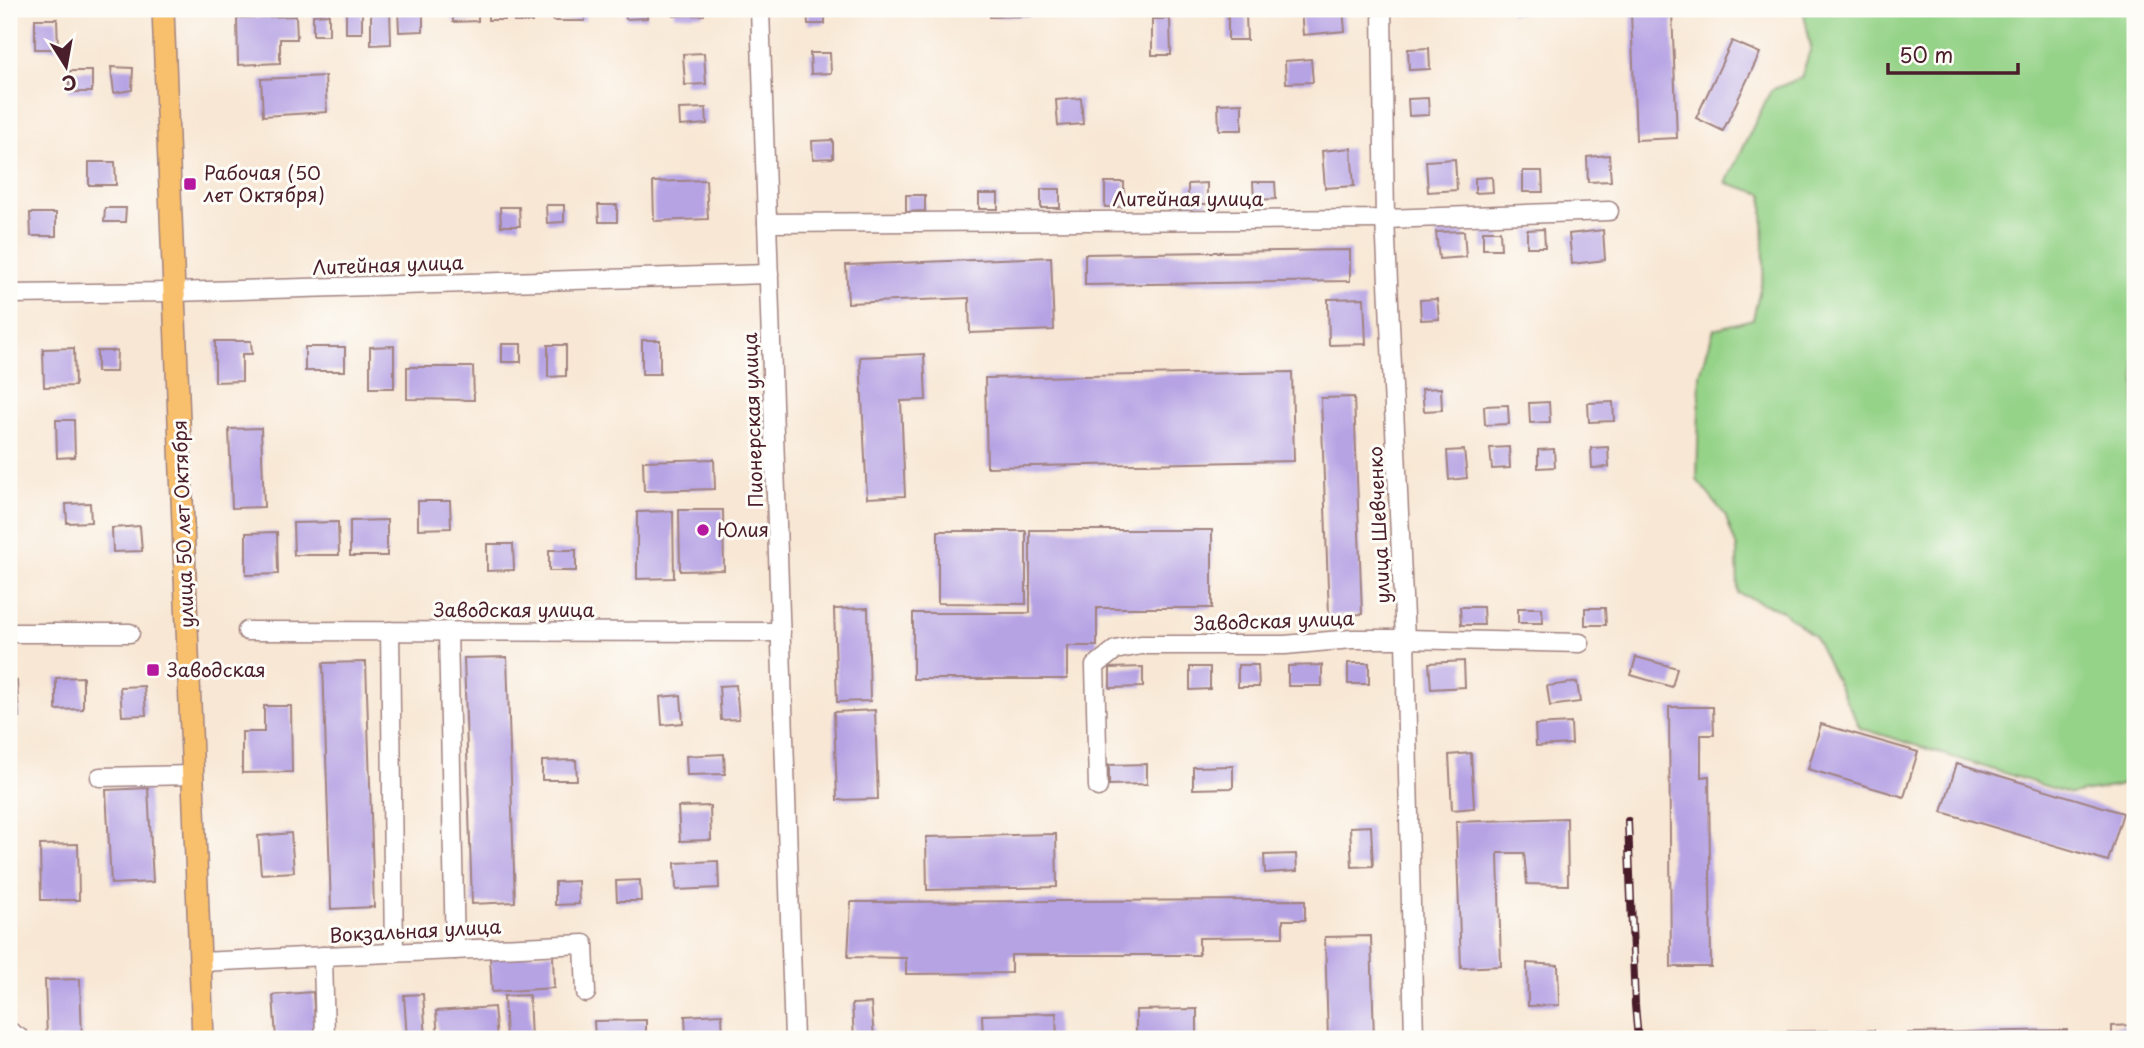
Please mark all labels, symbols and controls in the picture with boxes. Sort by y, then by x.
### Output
north arrow [32,32,102,102]
scale bar [1888,32,2018,76]
text: 50 m [1899,38,1953,70]
text: С [60,69,79,99]
place label: Рабочая (50 лет Октября) [203,158,325,208]
marker: Рабочая (50 лет Октября) [182,176,198,192]
street label: Литейная улица [1113,184,1263,212]
street label: Литейная улица [312,247,464,281]
street label: Пионерская улица [735,332,769,508]
street label: улица 50 лет Октября [164,420,200,628]
street label: улица Шевченко [1360,446,1396,604]
place label: Юлия [717,515,769,543]
marker: Юлия [695,522,711,538]
street label: Заводская улица [434,595,594,623]
street label: Заводская улица [1193,603,1355,637]
place label: Заводская [167,655,266,683]
marker: Заводская [145,662,161,678]
street label: Вокзальная улица [328,912,502,948]

